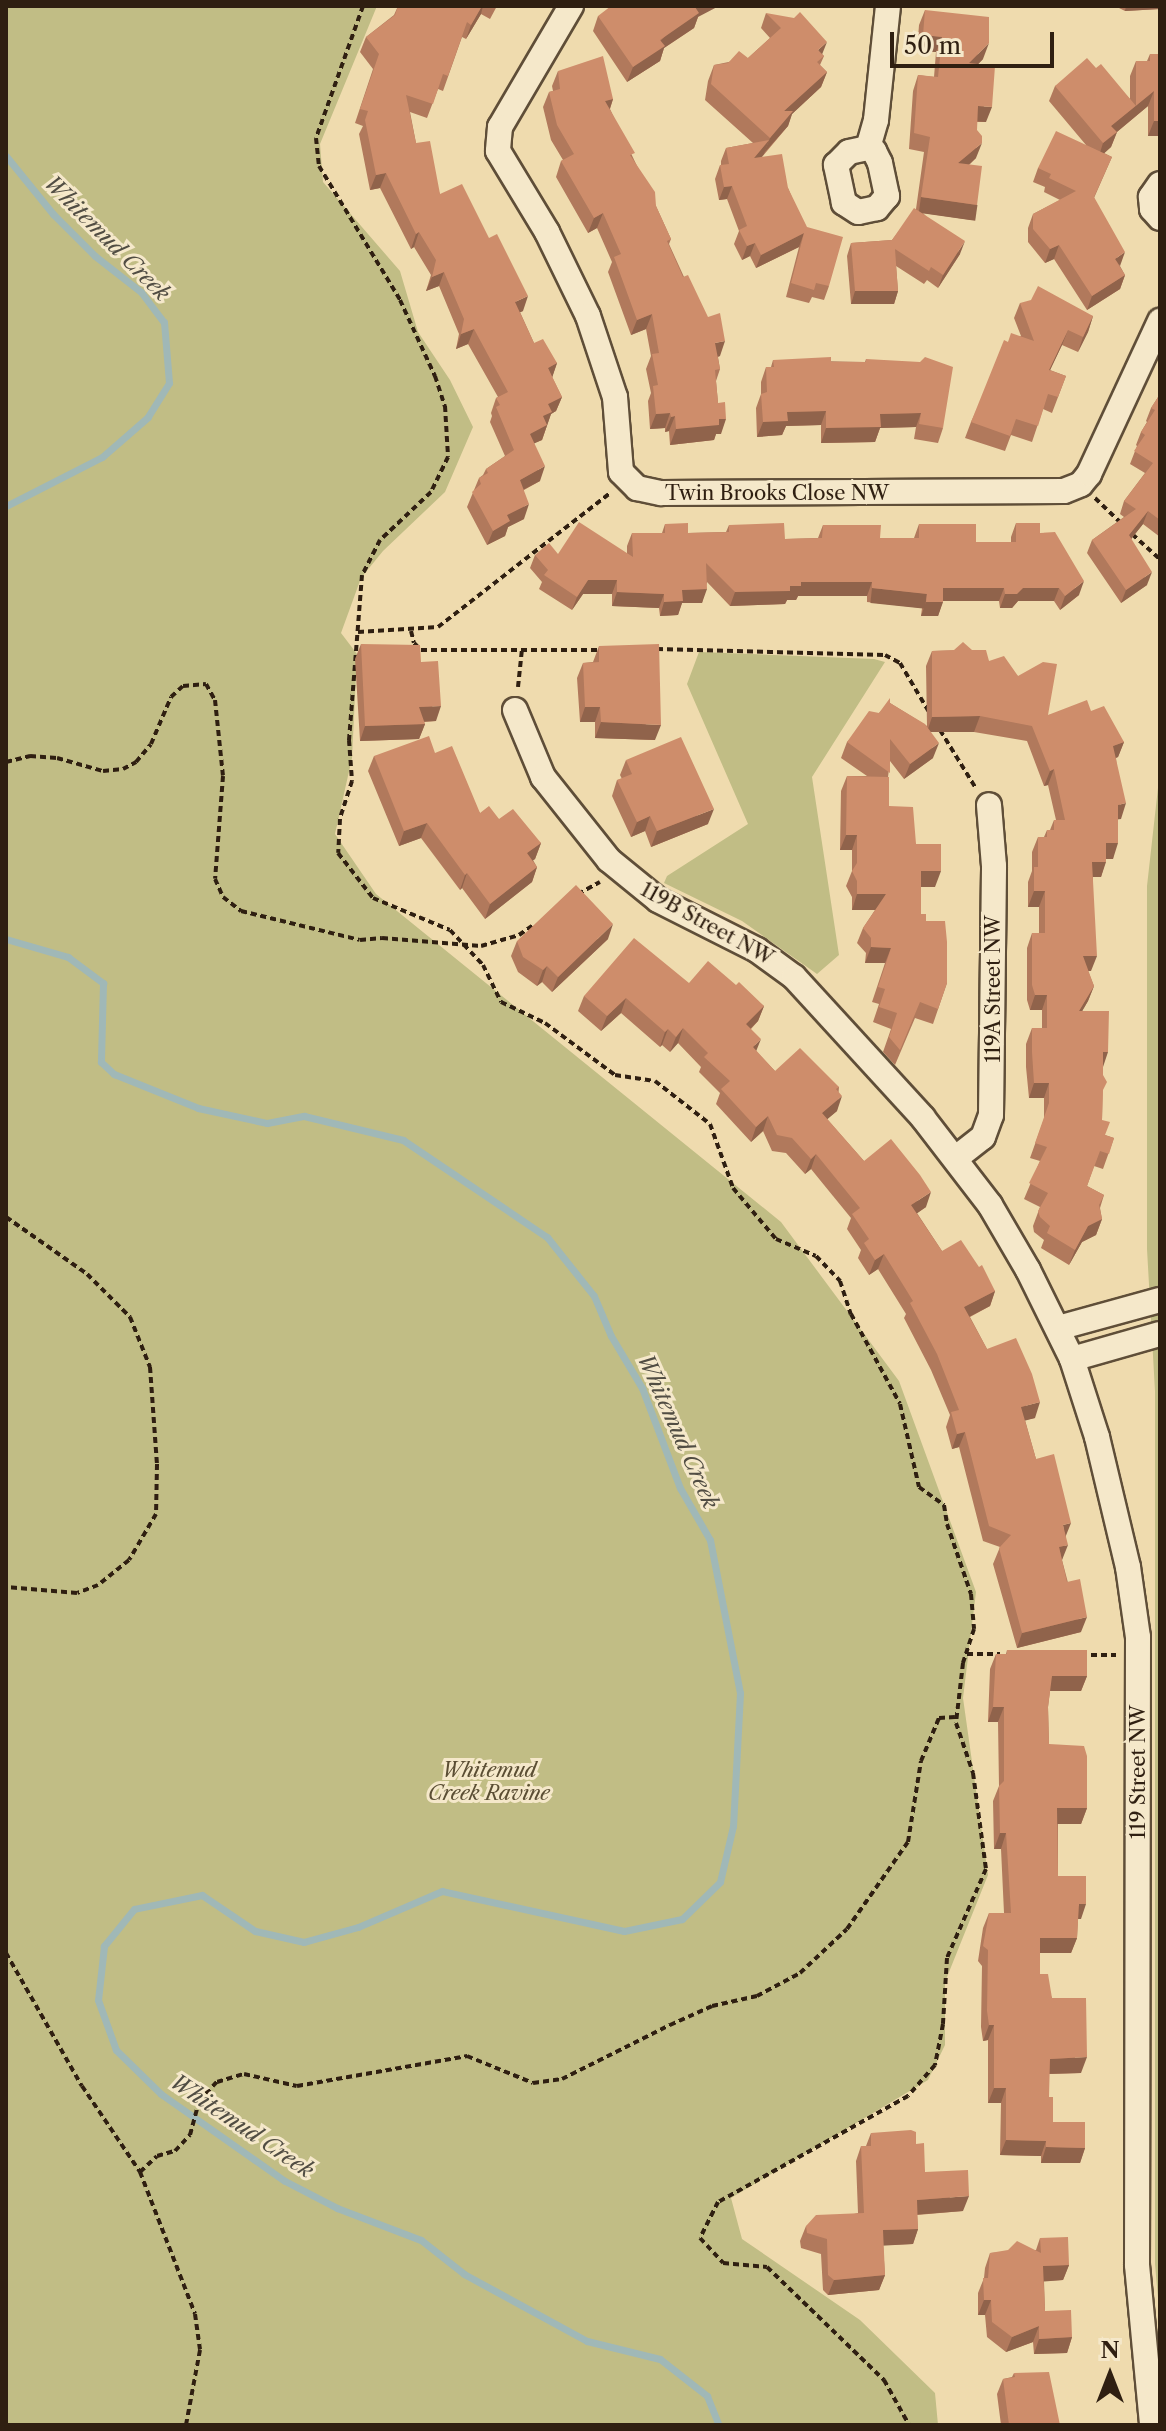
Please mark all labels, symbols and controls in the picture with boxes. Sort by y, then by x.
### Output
scale bar [894,16,1058,66]
text: 50 m [904,31,961,60]
water label: Whitemud Creek [39,170,175,306]
street label: Twin Brooks Close NW [665,481,889,505]
street label: 119B Street NW [636,878,778,970]
street label: 119A Street NW [981,915,1005,1063]
water label: Whitemud Creek [632,1349,724,1513]
street label: 119 Street NW [1126,1705,1150,1839]
park label: Whitemud Creek Ravine [428,1758,550,1805]
water label: Whitemud Creek [165,2068,319,2184]
north arrow [1070,2335,1150,2415]
text: N [1100,2337,1120,2364]

